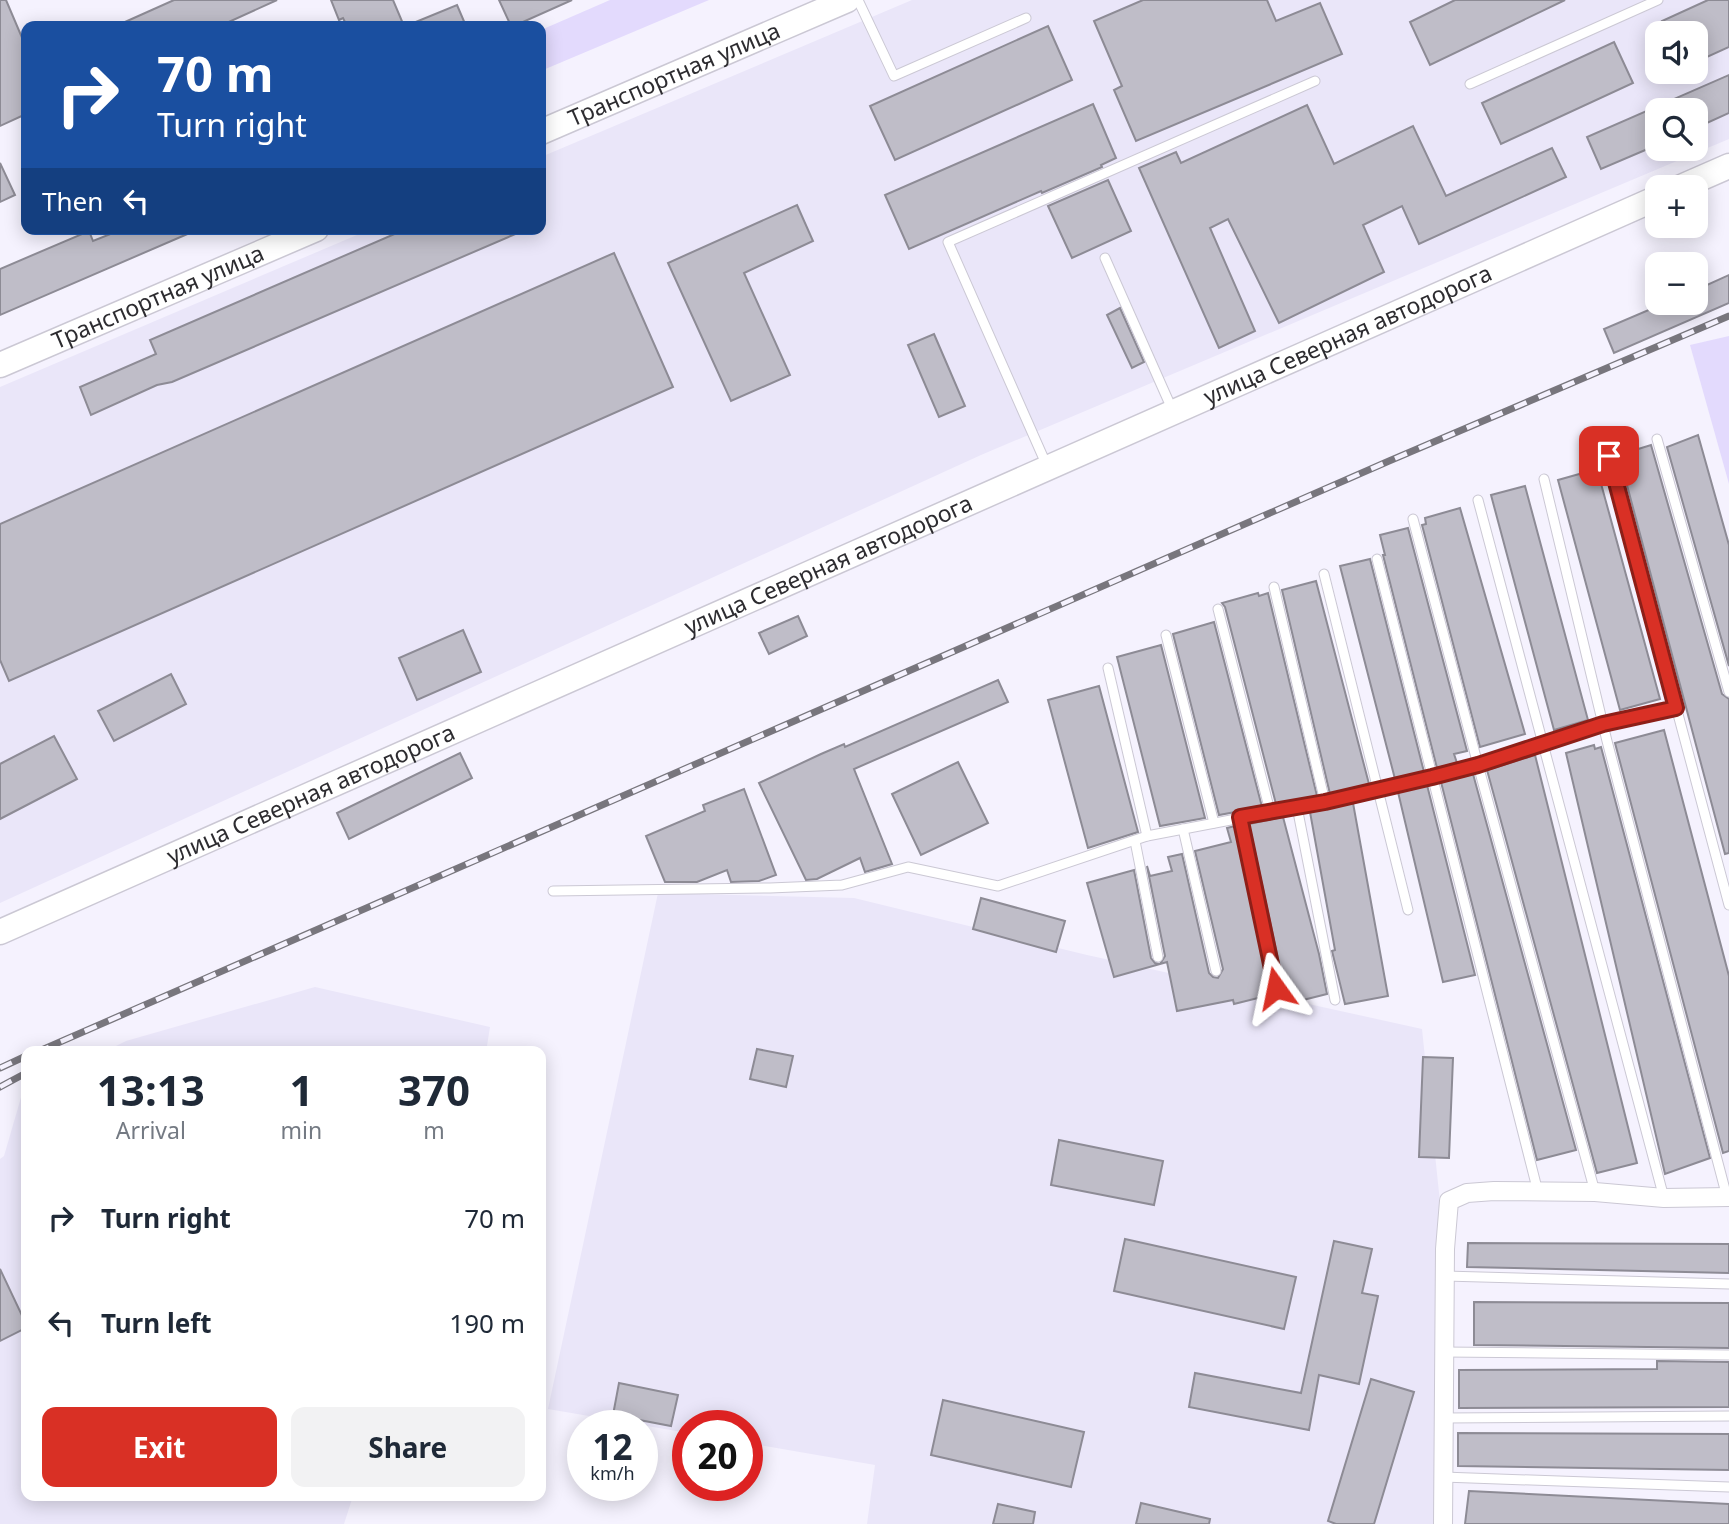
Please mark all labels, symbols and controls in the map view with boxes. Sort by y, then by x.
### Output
street label: Транспортная улица [563,14,785,133]
map controls [1645,21,1708,315]
button: sound [1645,21,1708,84]
text: 70 m [157,40,274,106]
icon: right [42,49,133,140]
button: search [1645,98,1708,161]
text: Turn right [157,103,307,146]
button: + [1645,175,1708,238]
icon: left [117,182,155,220]
text: Then [42,183,103,219]
street label: Транспортная улица [47,236,269,356]
button: − [1645,252,1708,315]
street label: улица Северная автодорога [1198,256,1496,412]
pin [1579,426,1639,486]
icon: arrive [1590,437,1628,475]
street label: улица Северная автодорога [679,486,977,642]
street label: улица Северная автодорога [161,716,460,871]
position arrow [1239,951,1313,1025]
text: 13:13 [97,1061,205,1118]
text: 1 [289,1061,313,1118]
text: 370 [398,1061,470,1118]
text: Arrival [116,1114,186,1146]
text: min [281,1114,322,1146]
text: m [423,1114,445,1146]
icon: right [42,1199,80,1237]
text: Turn right [101,1200,231,1236]
text: 70 m [464,1200,525,1236]
icon: left [42,1304,80,1342]
text: Turn left [101,1305,212,1341]
text: 190 m [449,1305,525,1341]
button: Exit [42,1407,277,1487]
button: Share [291,1407,525,1487]
speed limit sign: 20 [672,1410,763,1501]
text: 12 [592,1423,633,1470]
text: km/h [590,1461,635,1485]

